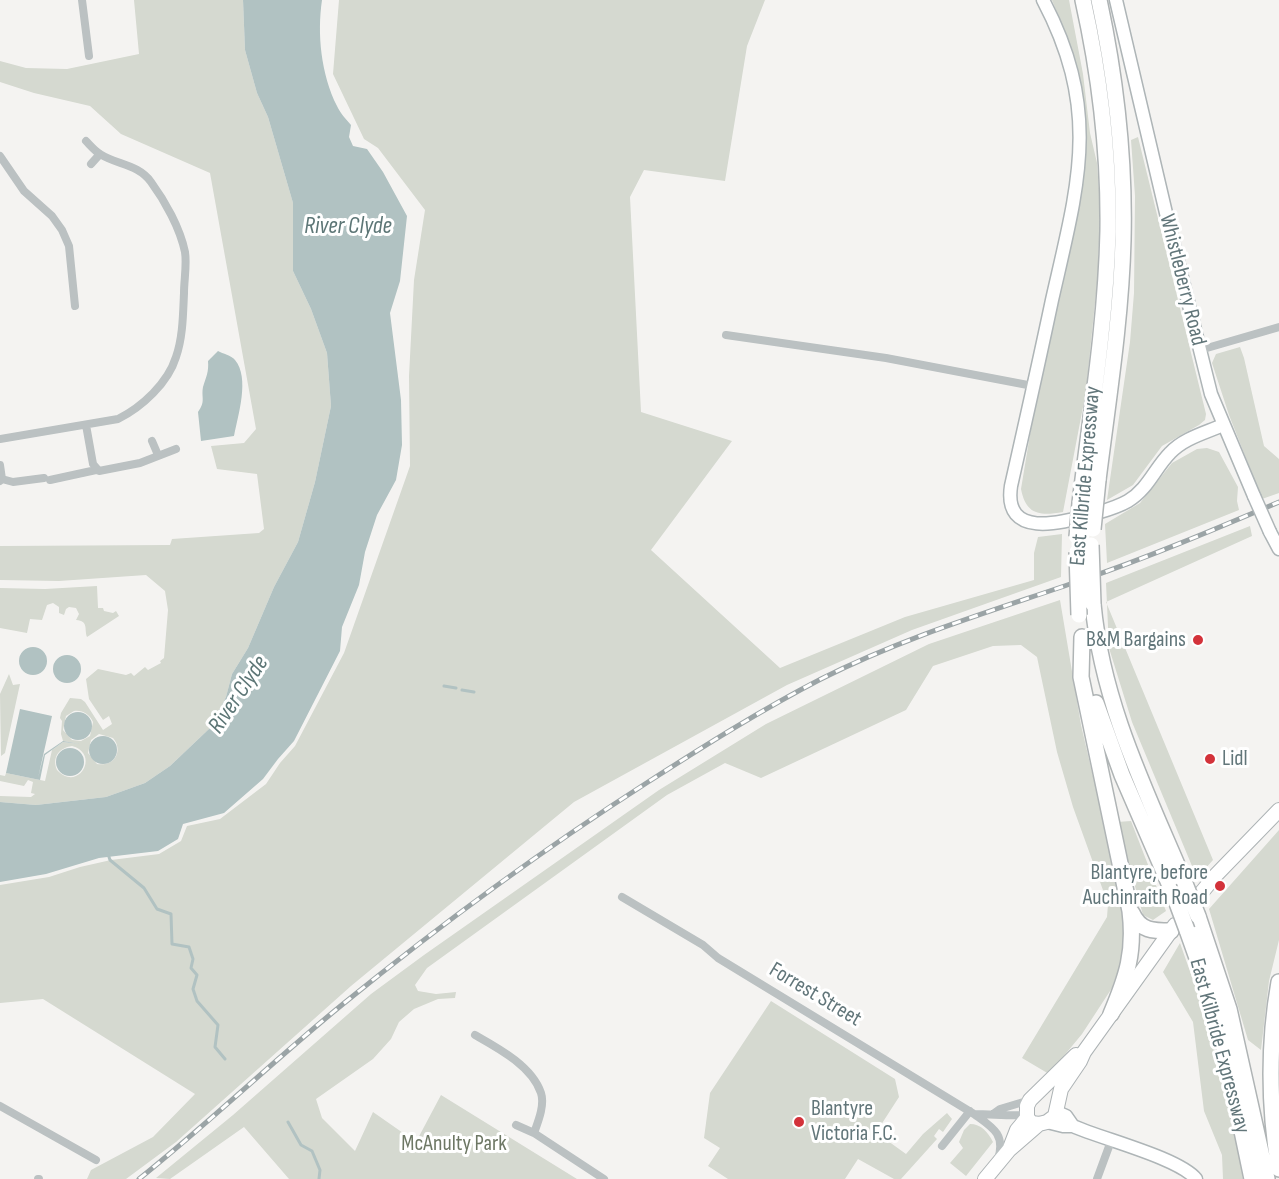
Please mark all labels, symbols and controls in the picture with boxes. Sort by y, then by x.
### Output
street label: Whistleberry Road [1153,211,1211,349]
water label: River Clyde [304,213,392,241]
street label: East Kilbride Expressway [1065,385,1107,567]
place label: B&M Bargains [1086,627,1186,653]
marker: B&M Bargains [1191,633,1205,647]
water label: River Clyde [203,651,275,739]
place label: Lidl [1222,746,1247,772]
marker: Lidl [1203,752,1217,766]
place label: Blantyre, before Auchinraith Road [1083,860,1208,912]
marker: Blantyre, before Auchinraith Road [1213,879,1227,893]
street label: East Kilbride Expressway [1183,956,1255,1136]
street label: Forrest Street [764,957,866,1033]
place label: Blantyre Victoria F.C. [811,1096,897,1148]
marker: Blantyre Victoria F.C. [792,1115,806,1129]
park label: McAnulty Park [401,1131,507,1157]

